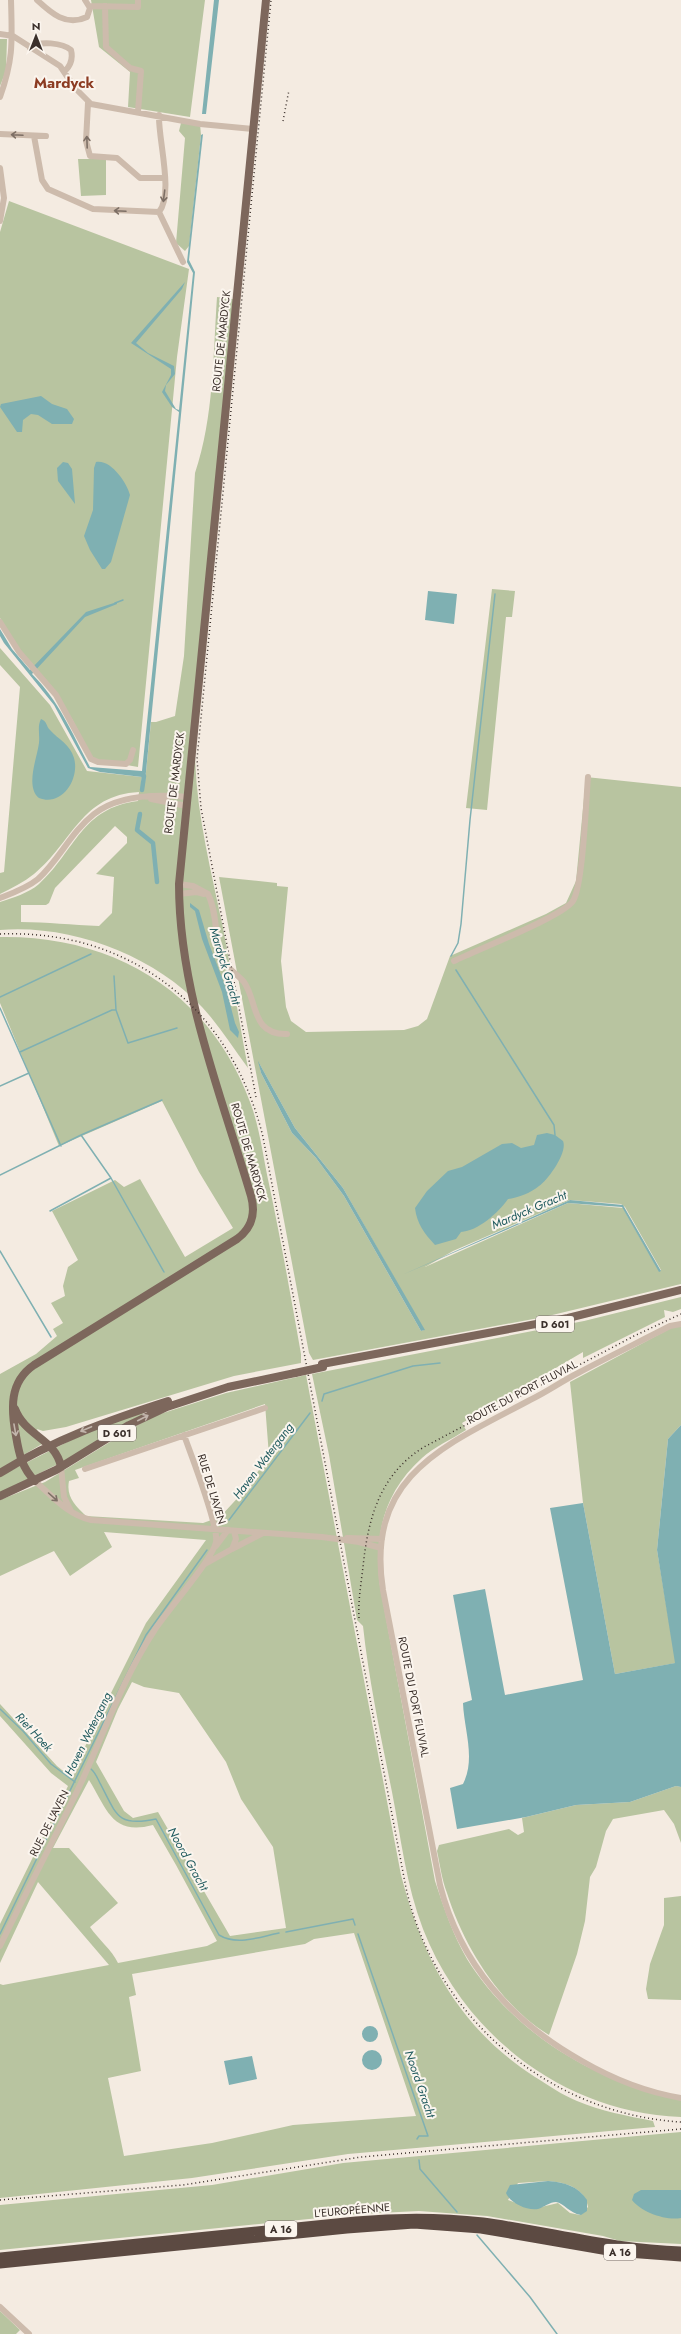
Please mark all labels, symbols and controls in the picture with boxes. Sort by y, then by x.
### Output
north arrow [16,16,56,56]
text: N [32,18,40,34]
district label: Mardyck [34,72,95,94]
one-way arrow [11,131,24,139]
one-way arrow [83,136,91,149]
one-way arrow [160,189,168,202]
one-way arrow [114,208,127,215]
street label: ROUTE DE MARDYCK [208,289,234,393]
street label: ROUTE DE MARDYCK [160,731,188,835]
water label: Mardyck Gracht [205,925,246,1008]
street label: ROUTE DE MARDYCK [227,1101,271,1204]
water label: Mardyck Gracht [489,1186,570,1234]
road number: D 601 [536,1316,574,1332]
street label: ROUTE DU PORT FLUVIAL [464,1356,580,1428]
one-way arrow [136,1414,148,1421]
water label: Haven Watergang [228,1419,298,1503]
one-way arrow [11,1424,19,1437]
road number: D 601 [98,1425,136,1441]
one-way arrow [80,1426,92,1433]
street label: RUE DE L'AVEN [194,1452,230,1526]
one-way arrow [48,1493,58,1502]
street label: ROUTE DU PORT FLUVIAL [394,1635,434,1759]
water label: Haven Watergang [60,1689,116,1779]
water label: Riet Hoek [11,1708,57,1756]
street label: RUE DE L'AVEN [25,1787,73,1859]
water label: Noord Gracht [163,1824,213,1895]
water label: Noord Gracht [400,2048,440,2121]
street label: L'EUROPÉENNE [313,2199,391,2221]
road number: A 16 [265,2221,297,2237]
road number: A 16 [604,2244,636,2260]

